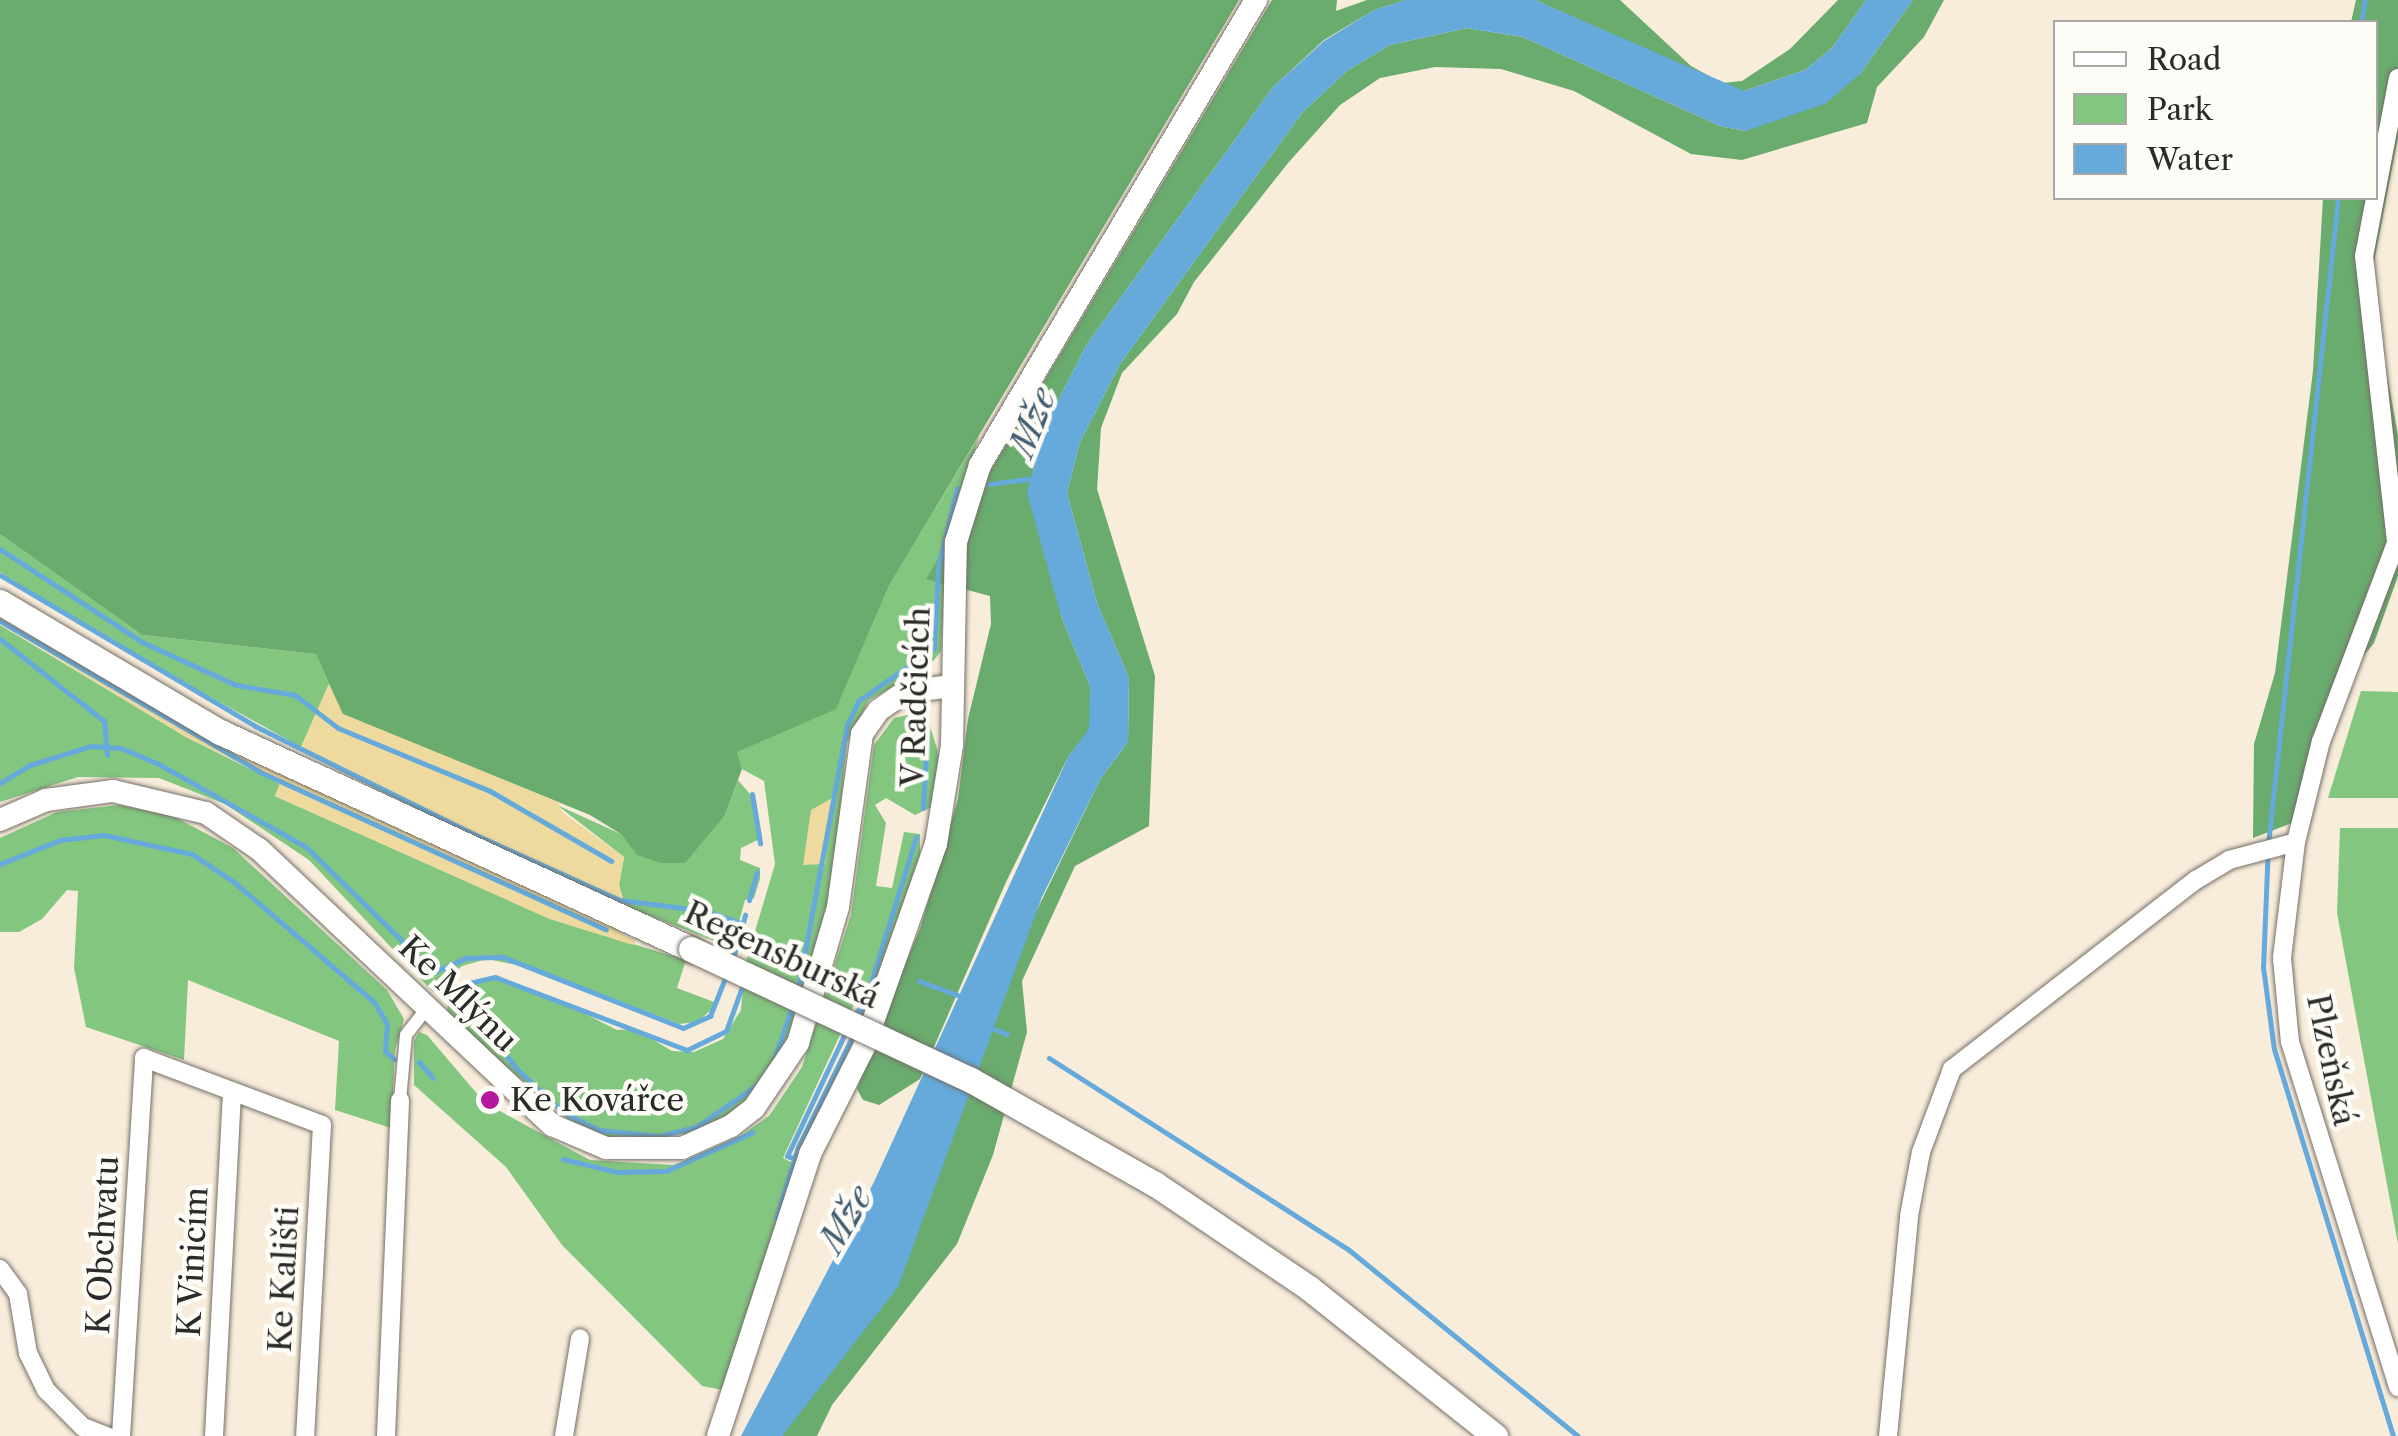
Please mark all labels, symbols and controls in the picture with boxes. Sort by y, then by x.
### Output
legend [2053,20,2378,200]
text: Road [2147,41,2221,78]
text: Park [2147,91,2212,128]
text: Water [2147,141,2233,178]
water label: Mže [1001,382,1065,462]
street label: V Radčicích [894,606,938,788]
street label: Regensburská [678,893,886,1017]
street label: Ke Mlýnu [391,928,525,1060]
street label: Plzeňská [2298,991,2364,1129]
place label: Ke Kovářce [510,1081,684,1119]
marker: Ke Kovářce [479,1089,501,1111]
street label: K Obchvatu [79,1154,127,1336]
water label: Mže [810,1178,882,1260]
street label: K Vinicím [170,1185,216,1339]
street label: Ke Kališti [261,1205,307,1353]

